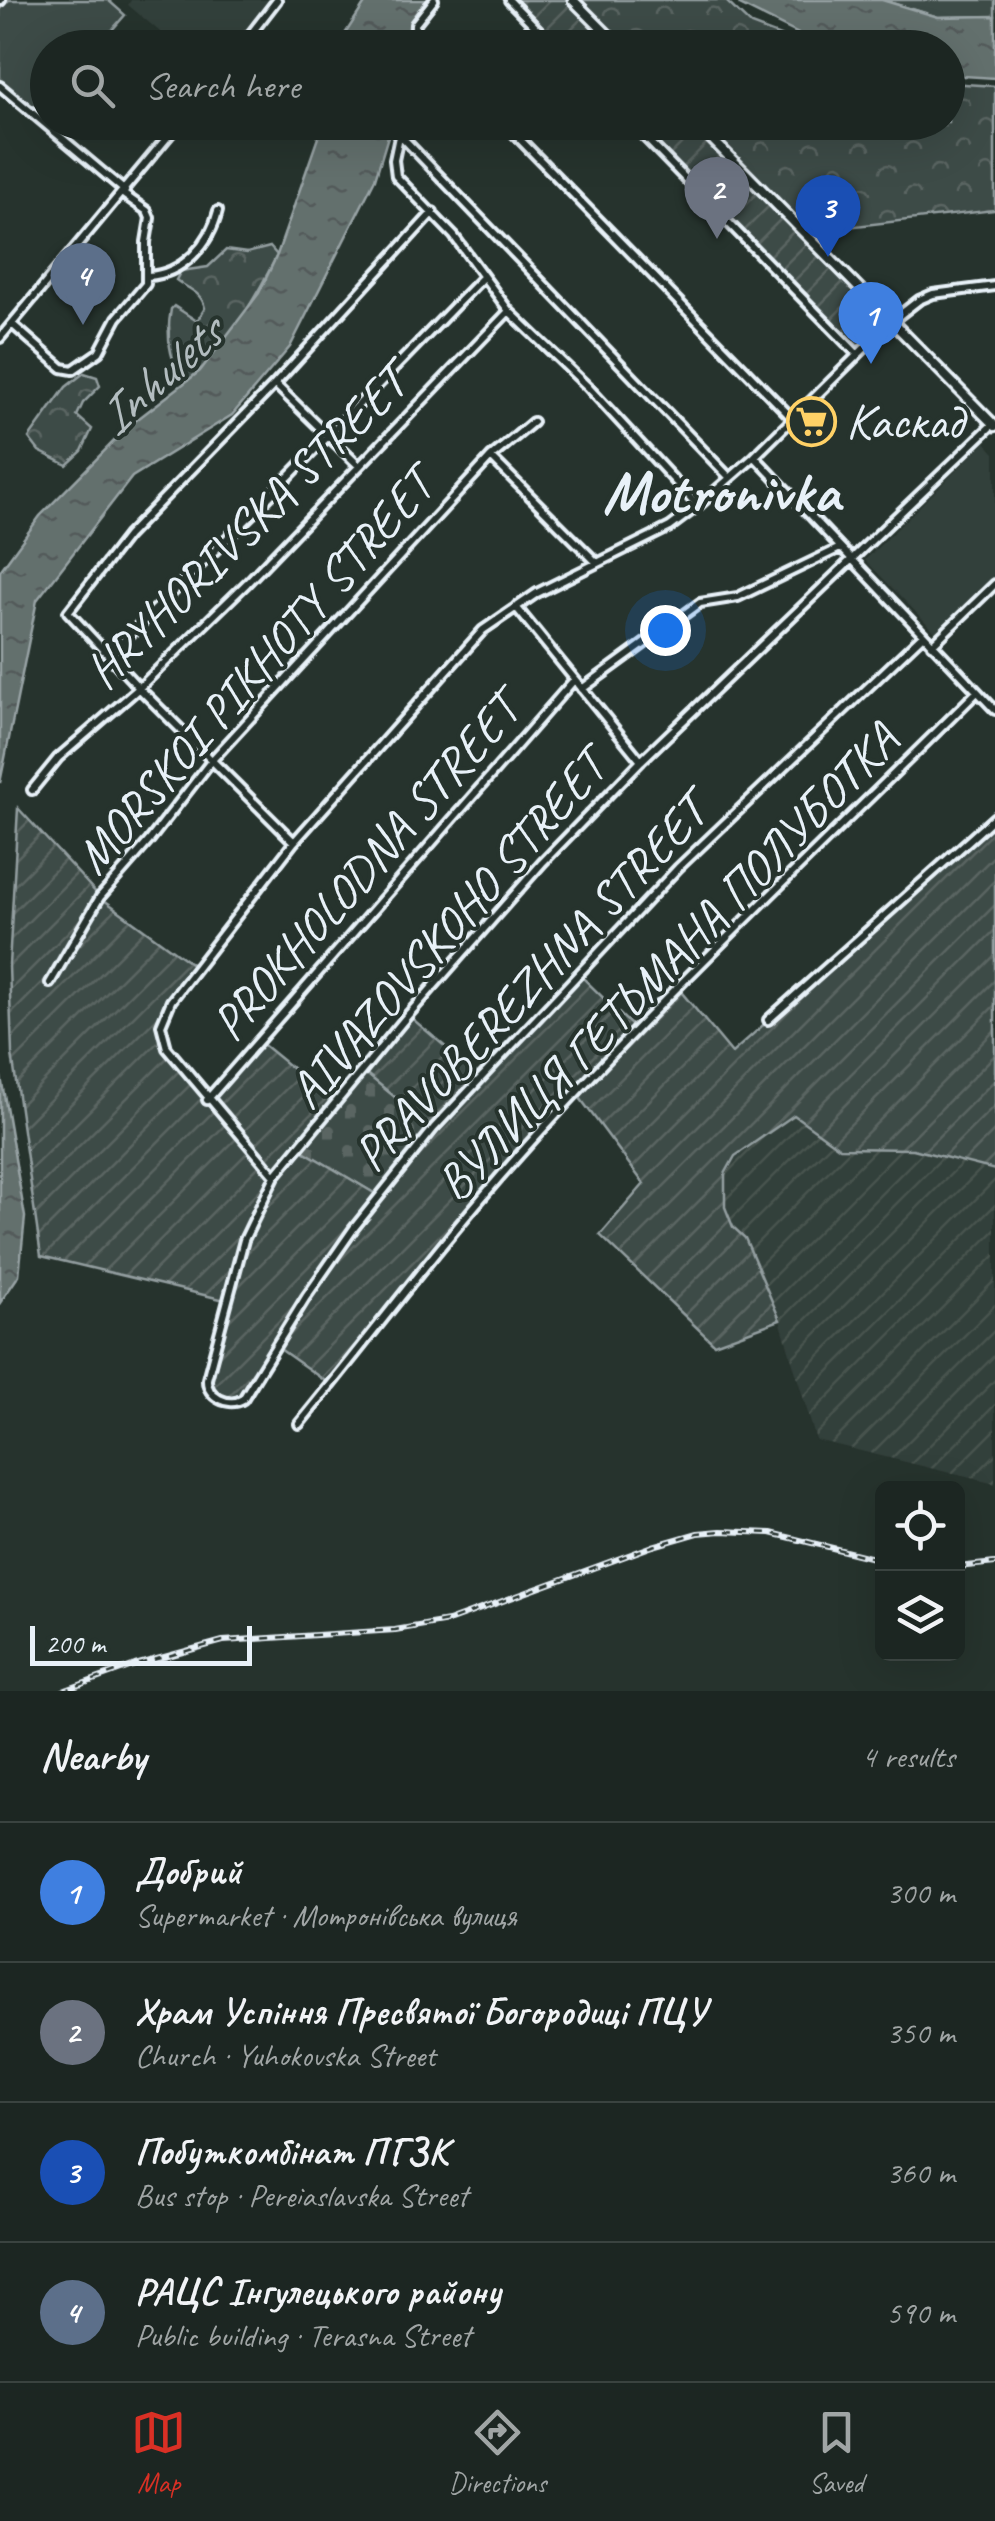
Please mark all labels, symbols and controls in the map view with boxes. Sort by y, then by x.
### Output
search box [30,30,965,140]
icon: search [65,58,120,113]
text: Search here [145,62,300,109]
pin: 2 [684,156,750,239]
pin: 3 [796,174,860,257]
pin: 4 [51,242,116,325]
pin: 1 [838,282,904,364]
water label: Inhulets [82,297,242,450]
street label: HRYHORIVSKA STREET [71,344,429,702]
place label: Каскад [846,390,969,453]
supermarket icon: Каскад [785,395,837,447]
street label: MORSKOI PIKHOTY STREET [61,448,454,887]
district label: Motronivka [603,454,844,530]
your location [640,605,691,656]
street label: PROKHOLODNA STREET [197,672,541,1053]
street label: ВУЛИЦЯ ГЕТЬМАНА ПОЛУБОТКА [422,709,913,1214]
street label: AIVAZOVSKOHO STREET [274,729,626,1121]
street label: PRAVOBEREZHNA STREET [339,773,729,1184]
map controls [875,1481,965,1661]
button: locate [875,1481,965,1571]
button: layers [875,1571,965,1661]
scale bar [30,1621,252,1666]
text: 200 m [45,1626,105,1661]
text: Nearby [40,1730,146,1783]
text: 4 results [861,1736,955,1777]
text: Добрий [135,1848,241,1895]
text: 1 [65,1872,80,1913]
text: 300 m [886,1872,955,1913]
text: Supermarket · Мотронівська вулиця [135,1895,517,1936]
text: Храм Успіння Пресвятої Богородиці ПЦУ [135,1988,706,2035]
text: 2 [65,2012,80,2053]
text: 350 m [886,2012,955,2053]
text: Church · Yuhokovska Street [135,2035,436,2076]
text: Побуткомбінат ПГЗК [135,2128,448,2175]
text: 3 [65,2152,80,2193]
text: 360 m [886,2152,955,2193]
text: Bus stop · Pereiaslavska Street [135,2175,468,2216]
text: РАЦС Інгулецького району [135,2268,501,2315]
text: 4 [65,2292,80,2333]
text: 590 m [886,2292,955,2333]
text: Public building · Terasna Street [135,2315,471,2356]
tab: Map [131,2405,186,2500]
tab: Directions [449,2405,546,2500]
tab: Saved [809,2405,864,2500]

